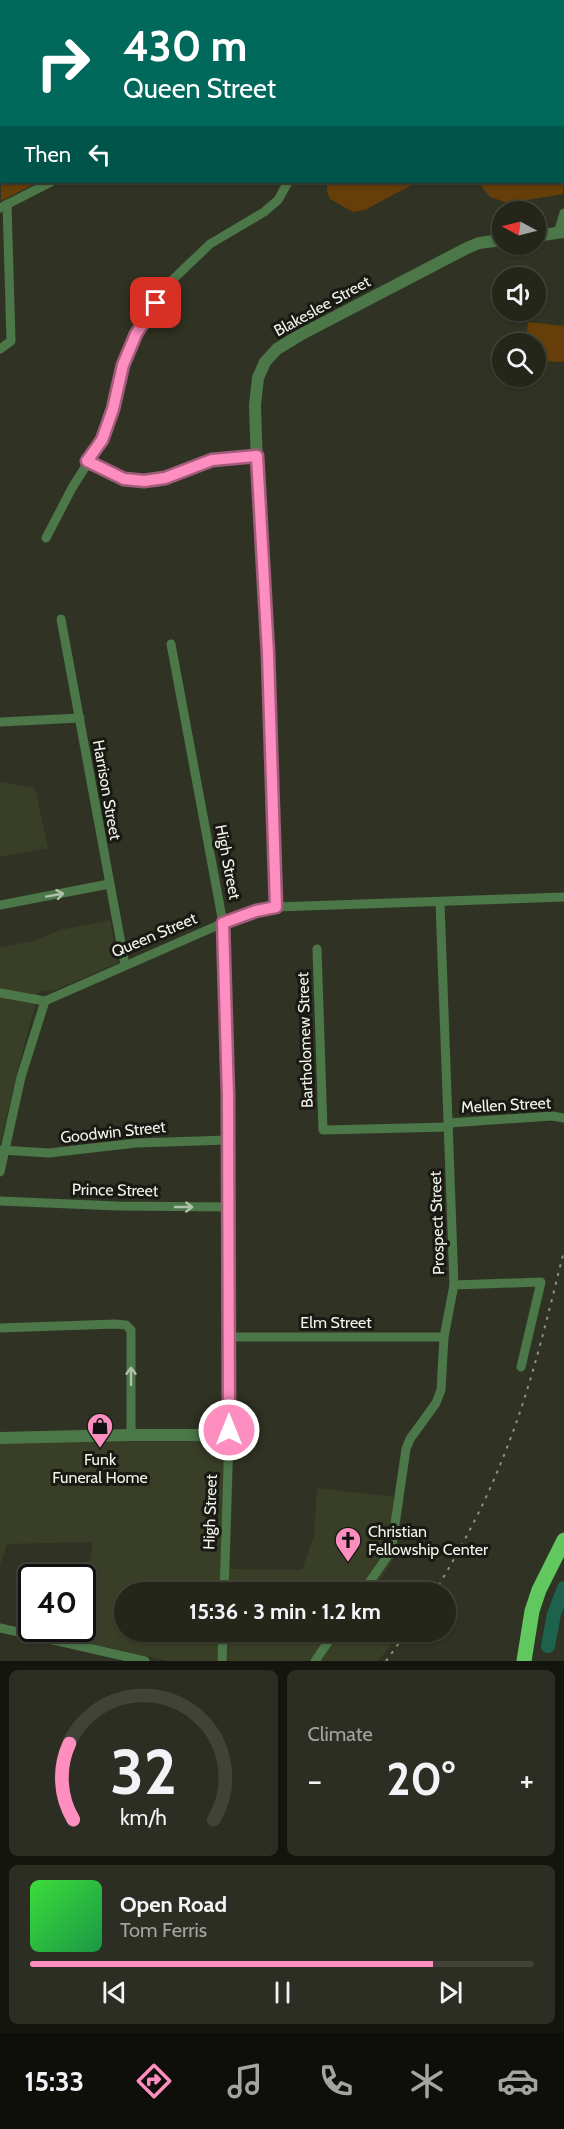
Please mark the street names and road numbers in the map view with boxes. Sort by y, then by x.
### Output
street label: Blakeslee Street [270,271,374,340]
street label: Harrison Street [89,738,125,842]
street label: High Street [211,823,245,902]
street label: Queen Street [109,908,200,961]
street label: Bartholomew Street [293,971,317,1108]
street label: Mellen Street [460,1093,552,1117]
street label: Goodwin Street [59,1117,167,1147]
street label: Prospect Street [426,1170,448,1275]
street label: Prince Street [72,1180,159,1200]
street label: Elm Street [300,1313,372,1332]
street label: High Street [199,1473,221,1550]

